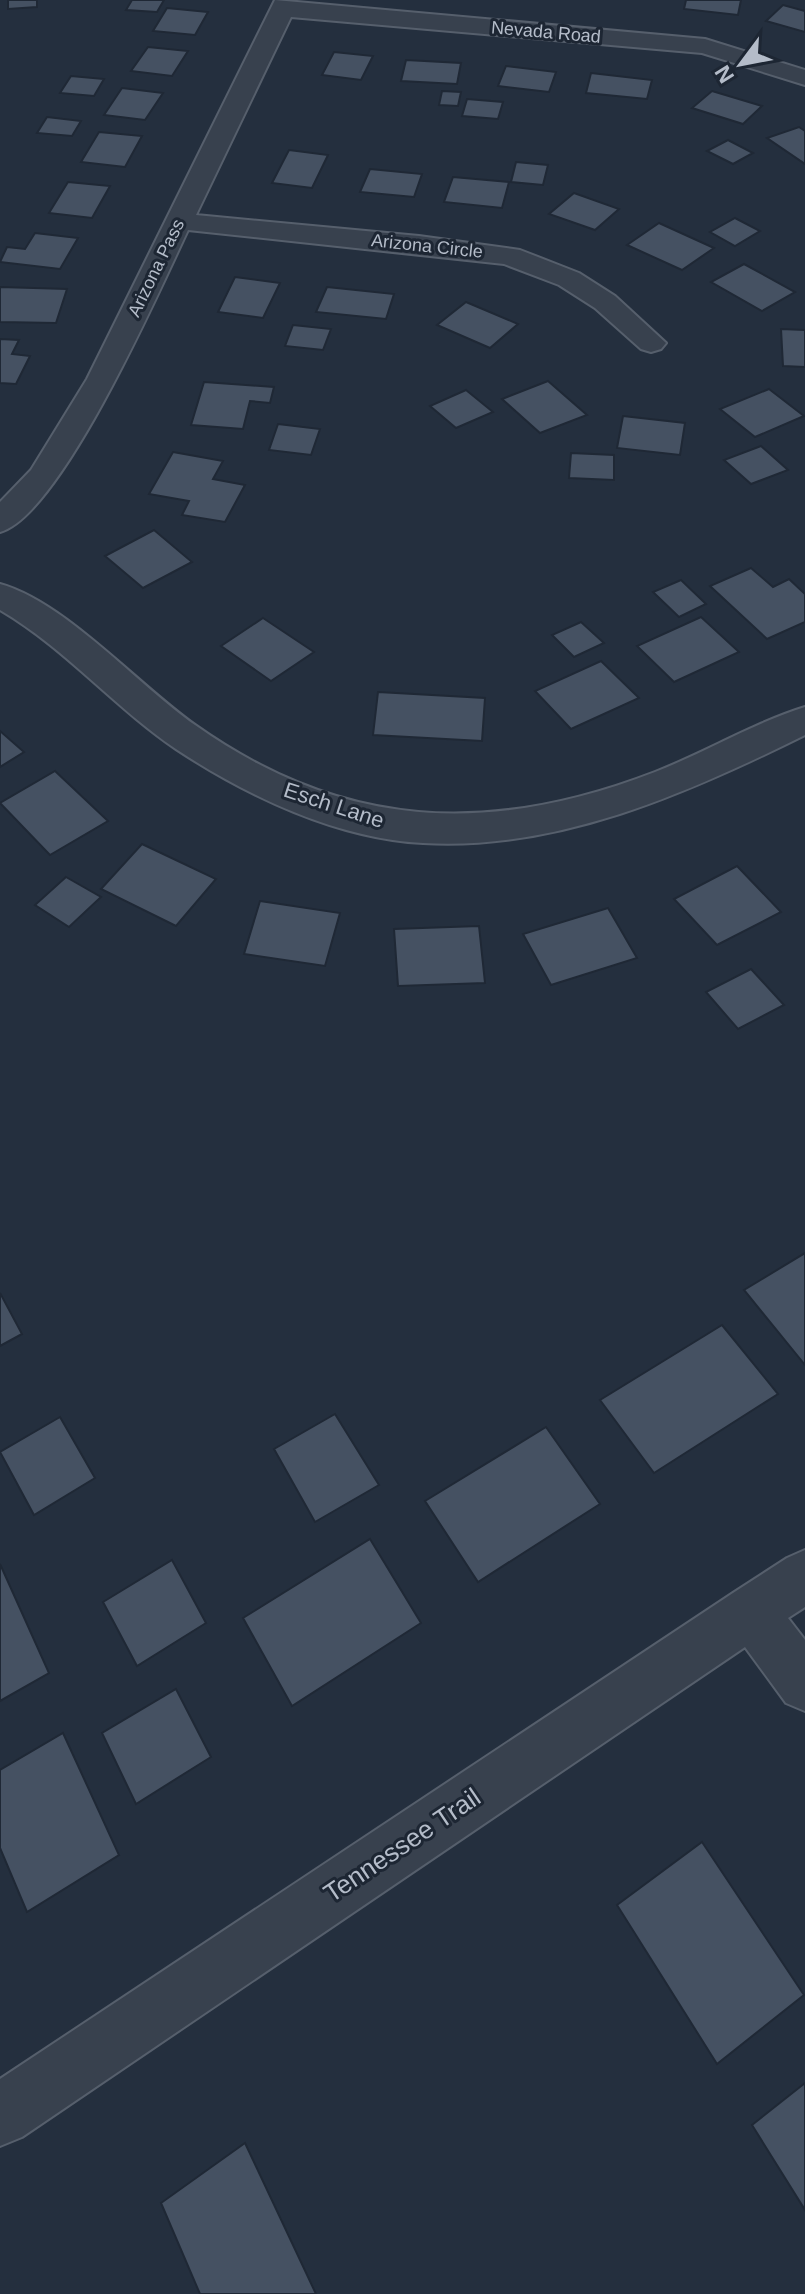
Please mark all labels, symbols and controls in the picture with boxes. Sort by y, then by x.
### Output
street label: Nevada Road [490,17,602,47]
north arrow [701,24,781,104]
text: N [710,61,739,88]
street label: Arizona Pass [124,216,188,320]
street label: Arizona Circle [370,230,484,262]
street label: Esch Lane [281,777,387,833]
street label: Tennessee Trail [318,1782,486,1908]

